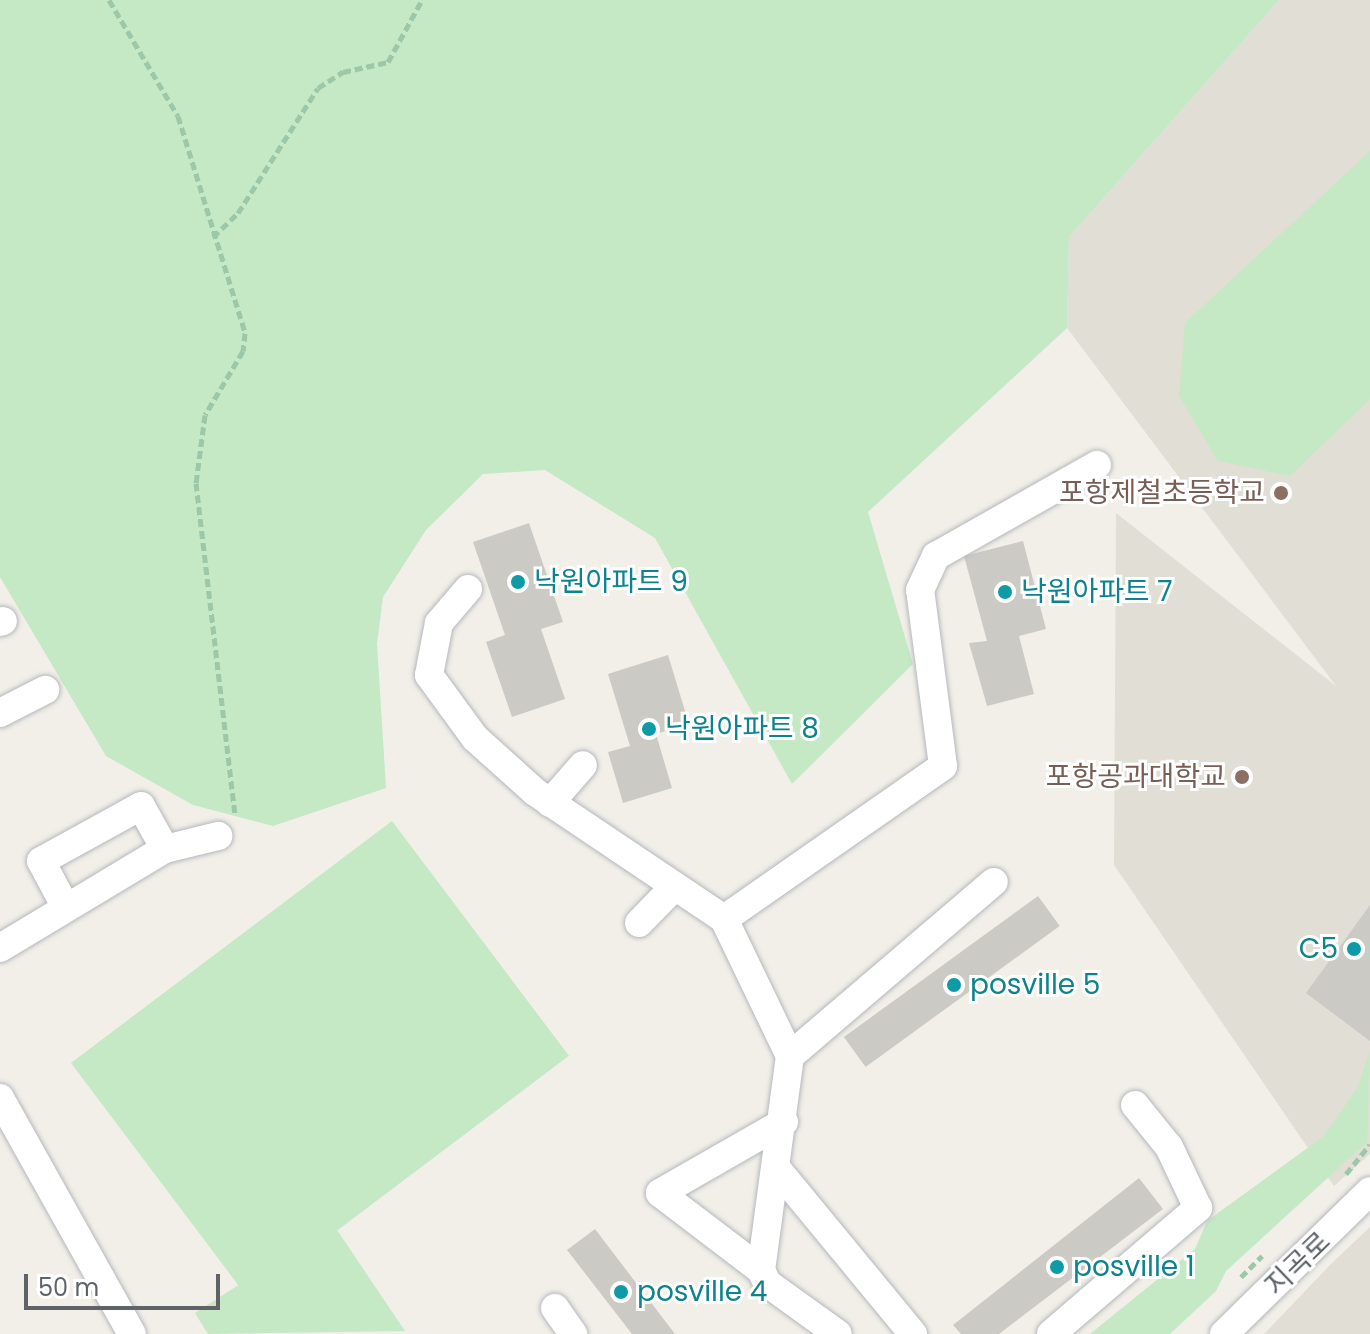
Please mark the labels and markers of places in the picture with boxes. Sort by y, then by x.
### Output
place label: 포항제철초등학교 [1059,476,1265,510]
marker: 포항제철초등학교 [1272,484,1290,502]
place label: 낙원아파트 9 [534,565,688,599]
marker: 낙원아파트 9 [509,573,527,591]
place label: 낙원아파트 7 [1021,575,1173,609]
marker: 낙원아파트 7 [996,583,1014,601]
place label: 낙원아파트 8 [665,712,819,746]
marker: 낙원아파트 8 [640,720,658,738]
place label: 포항공과대학교 [1046,760,1226,794]
marker: 포항공과대학교 [1233,768,1251,786]
place label: C5 [1299,932,1338,966]
marker: C5 [1345,940,1363,958]
place label: posville 5 [970,968,1100,1002]
marker: posville 5 [945,976,963,994]
place label: posville 1 [1073,1250,1195,1284]
marker: posville 1 [1048,1258,1066,1276]
place label: posville 4 [637,1275,767,1309]
marker: posville 4 [612,1283,630,1301]

